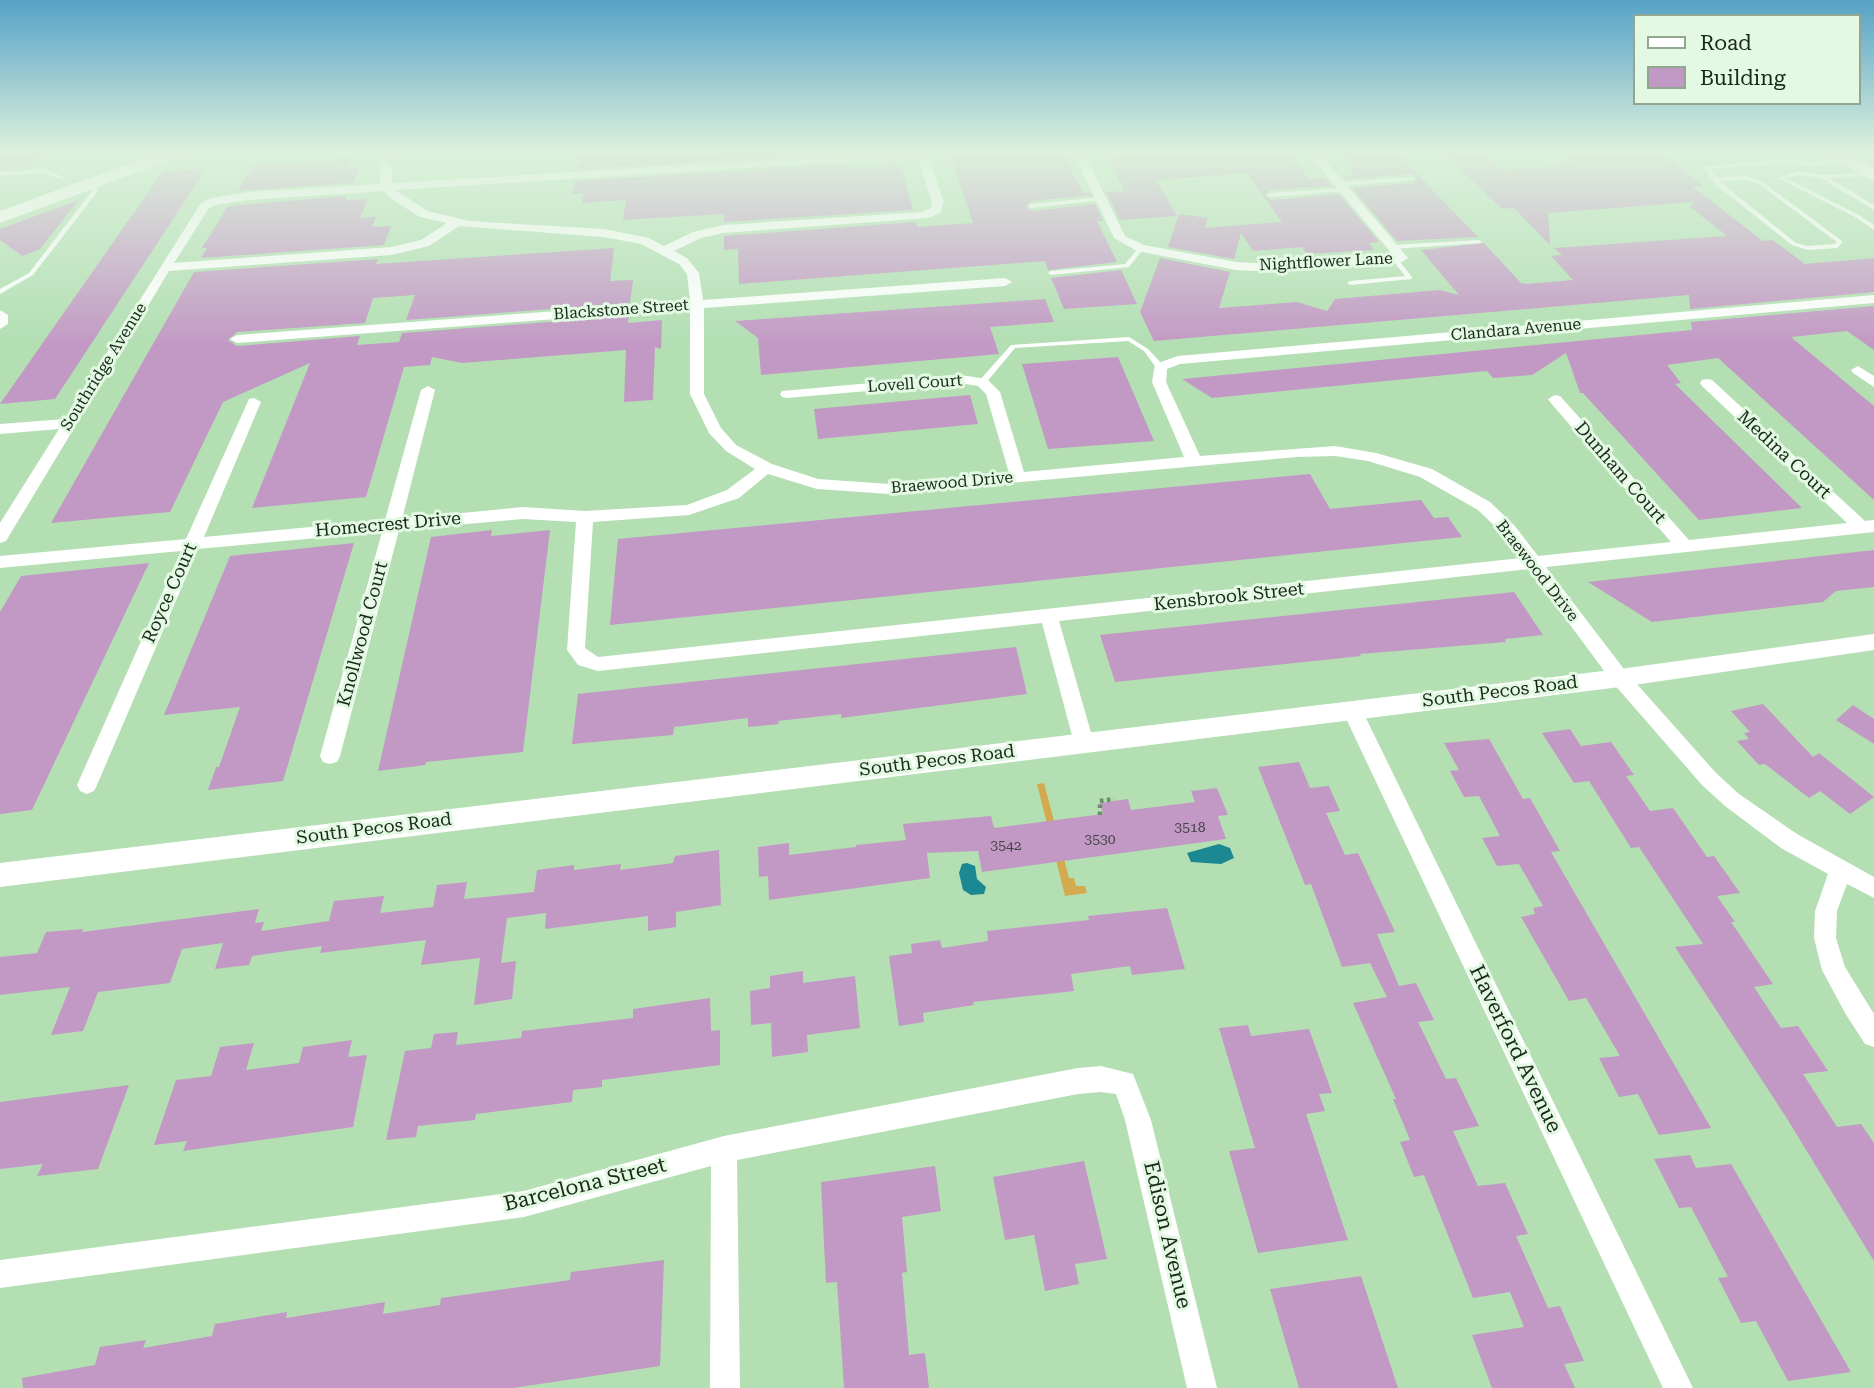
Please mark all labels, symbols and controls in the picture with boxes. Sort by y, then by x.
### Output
legend [1632,14,1860,105]
text: Road [1700,31,1752,55]
text: Building [1700,66,1786,90]
street label: Nightflower Lane [1259,249,1393,275]
street label: Blackstone Street [553,296,689,324]
street label: Southridge Avenue [57,300,151,434]
street label: Clandara Avenue [1450,315,1582,345]
street label: Lovell Court [867,371,963,397]
street label: Medina Court [1733,406,1835,504]
street label: Dunham Court [1570,417,1670,529]
street label: Braewood Drive [890,468,1014,498]
street label: Homecrest Drive [314,508,462,542]
street label: Braewood Drive [1492,517,1582,625]
street label: Royce Court [138,540,202,646]
street label: Knollwood Court [333,559,393,709]
street label: Kensbrook Street [1153,578,1305,616]
street label: South Pecos Road [1421,672,1579,712]
street label: South Pecos Road [858,741,1016,781]
street label: South Pecos Road [295,809,453,849]
house number: 3518 [1174,820,1206,836]
house number: 3530 [1084,832,1116,848]
house number: 3542 [990,838,1022,854]
street label: Haverford Avenue [1463,961,1567,1137]
street label: Barcelona Street [501,1153,669,1217]
street label: Edison Avenue [1138,1159,1196,1311]

